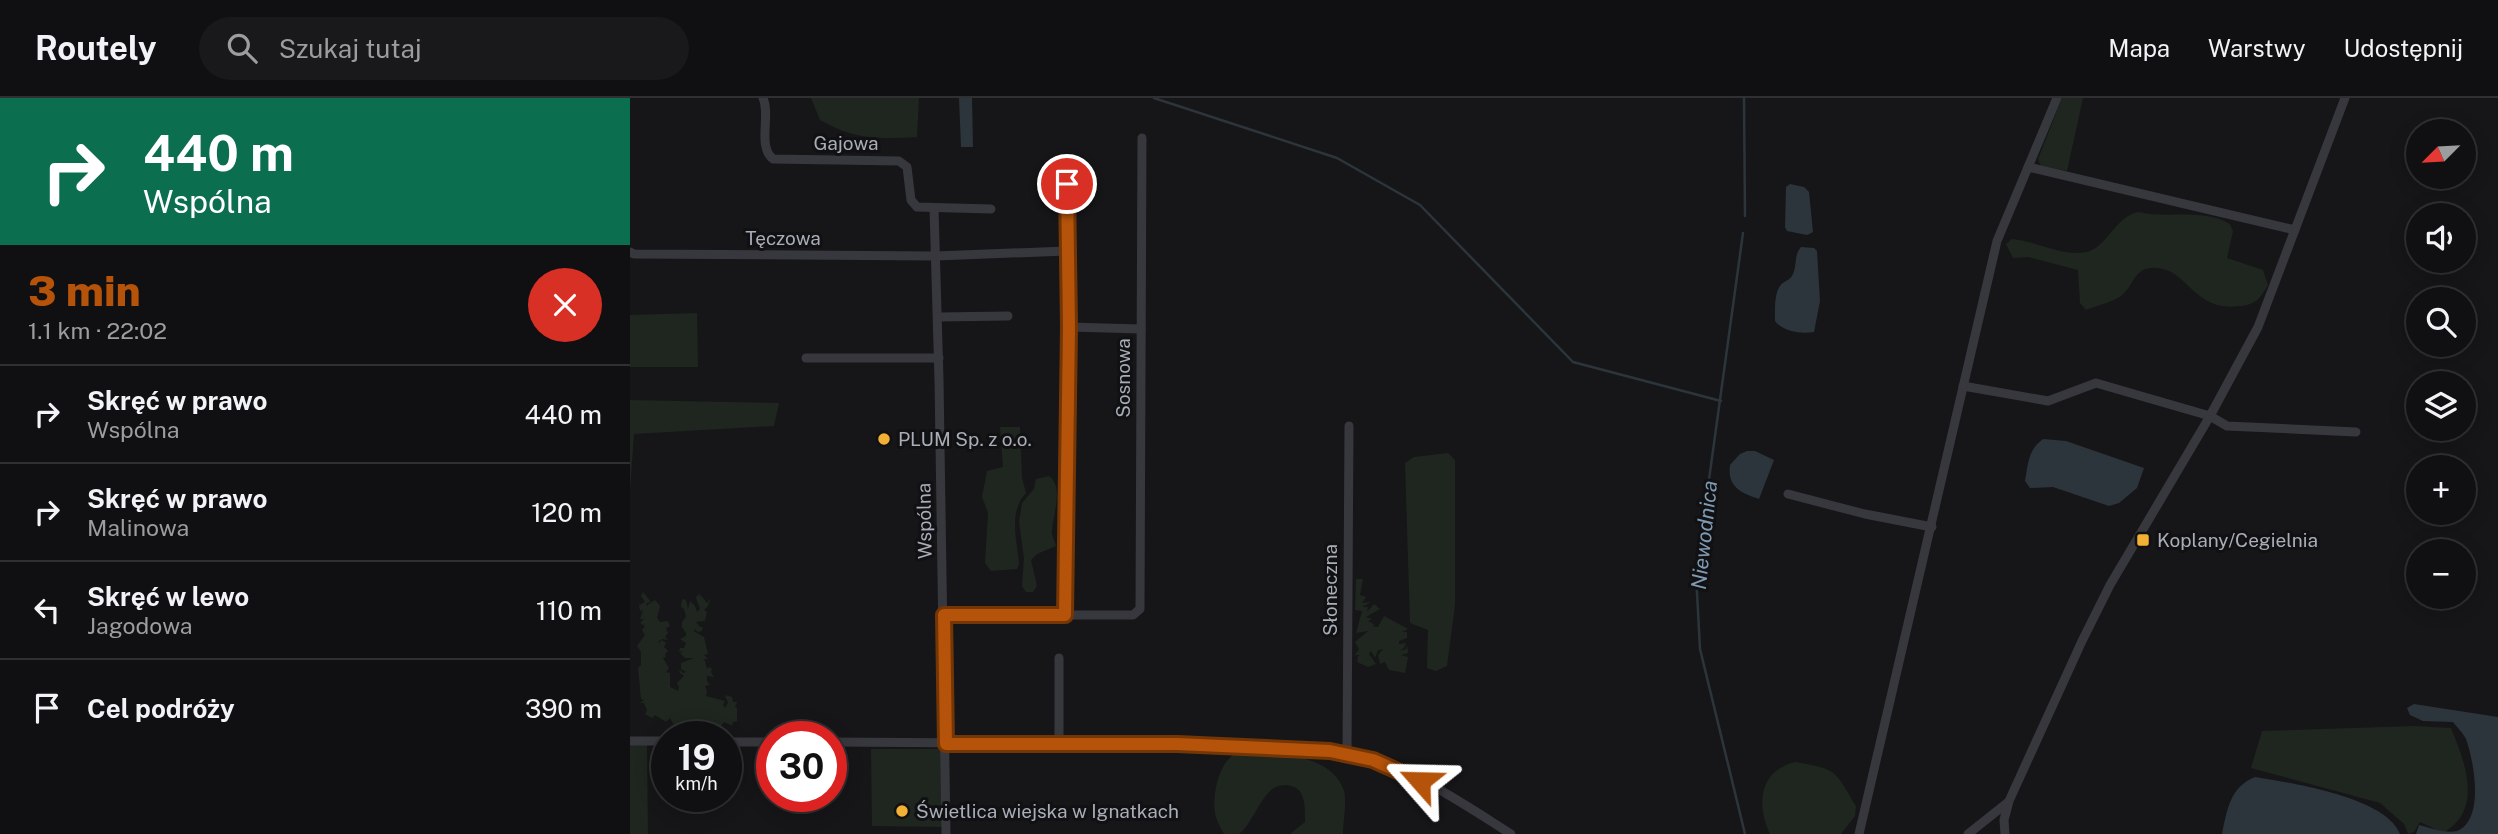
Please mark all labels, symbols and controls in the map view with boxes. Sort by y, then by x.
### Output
search box [199,17,689,80]
text: Routely [35,29,157,67]
icon: search [223,29,261,67]
text: Szukaj tutaj [279,33,422,64]
text: Mapa [2108,34,2170,62]
text: Warstwy [2208,34,2306,62]
text: Udostępnij [2344,34,2463,62]
north arrow [2406,119,2476,189]
map controls [2406,119,2476,609]
text: 440 m [143,124,294,182]
icon: right [28,126,119,217]
street label: Gajowa [813,132,879,154]
pin [1037,154,1097,214]
icon: arrive [1048,165,1086,203]
text: Wspólna [143,183,272,220]
button: sound [2406,203,2476,273]
street label: Tęczowa [745,227,821,249]
text: 3 min [28,266,141,315]
button: close [528,268,602,342]
button: search [2406,287,2476,357]
text: 1.1 km · 22:02 [28,317,167,344]
street label: Sosnowa [1112,338,1134,418]
button: layers [2406,371,2476,441]
text: Skręć w prawo [87,385,267,416]
icon: right [28,395,66,433]
text: 440 m [525,399,602,430]
text: Wspólna [87,416,180,443]
place label: PLUM Sp. z o.o. [898,428,1032,450]
marker: PLUM Sp. z o.o. [876,431,892,447]
button: + [2406,455,2476,525]
water label: Niewodnica [1686,479,1722,591]
text: Skręć w prawo [87,483,267,514]
street label: Wspólna [912,483,936,559]
icon: right [28,493,66,531]
text: 120 m [531,497,602,528]
text: Malinowa [87,514,189,541]
place label: Koplany/Cegielnia [2157,529,2318,551]
marker: Koplany/Cegielnia [2135,532,2151,548]
button: − [2406,539,2476,609]
street label: Słoneczna [1319,544,1341,636]
text: Skręć w lewo [87,581,249,612]
icon: left [28,591,66,629]
text: 110 m [536,595,602,626]
text: Jagodowa [87,612,193,639]
icon: arrive [28,689,66,727]
text: Cel podróży [87,693,235,724]
text: 390 m [525,693,602,724]
speed limit sign: 30 [756,721,847,812]
text: 19 [677,737,716,778]
position arrow [1383,744,1457,818]
text: km/h [675,773,718,794]
place label: Świetlica wiejska w Ignatkach [916,800,1179,822]
marker: Świetlica wiejska w Ignatkach [894,803,910,819]

